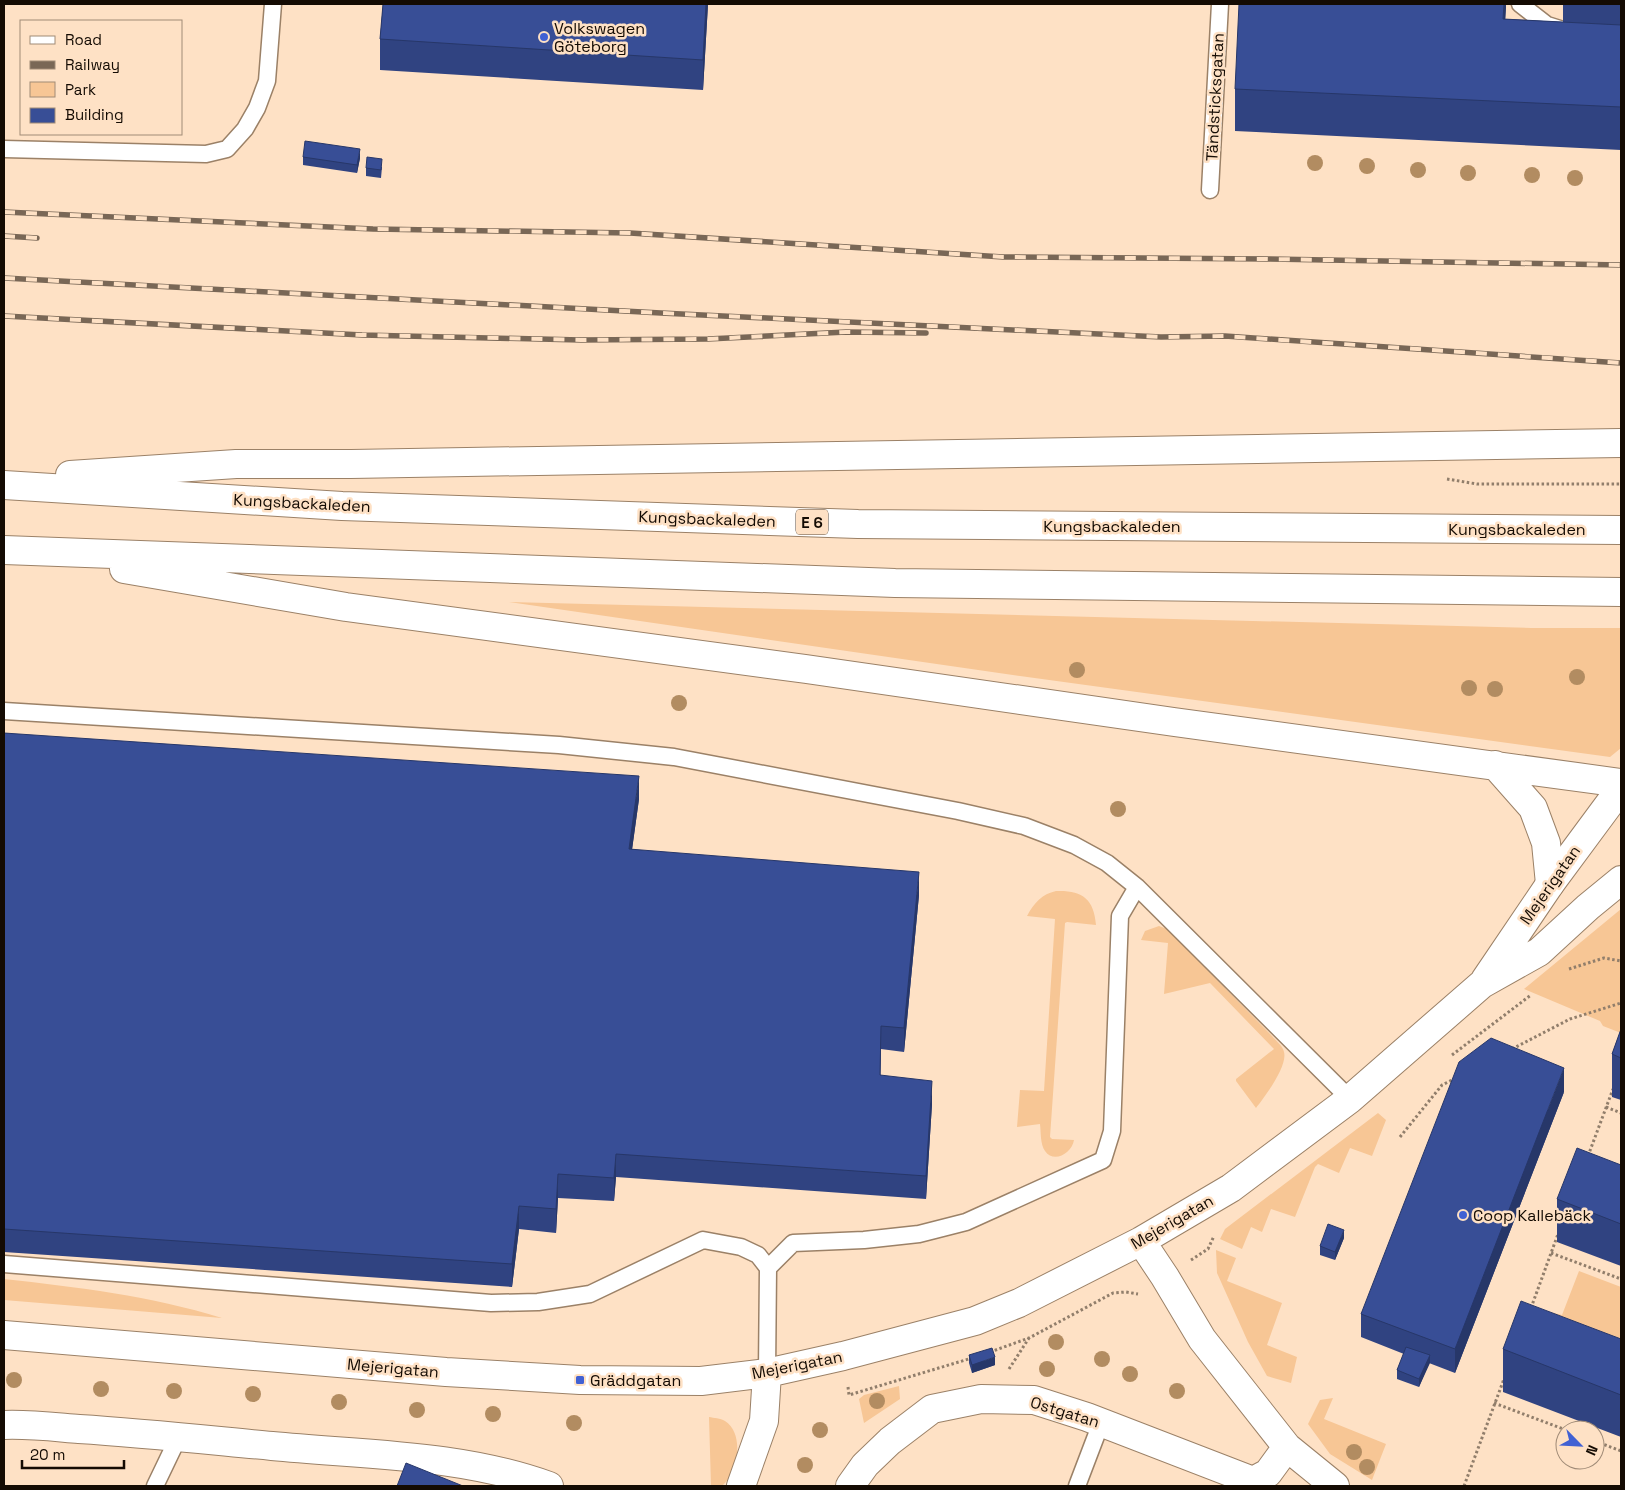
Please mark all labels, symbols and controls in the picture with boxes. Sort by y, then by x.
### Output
place label: Volkswagen Göteborg [554,18,645,57]
legend [20,20,182,135]
text: Road [65,30,102,49]
marker: Volkswagen Göteborg [538,31,550,43]
street label: Tändsticksgatan [1201,32,1229,162]
text: Railway [65,55,120,74]
text: Park [65,80,96,99]
text: Building [65,105,124,124]
street label: Kungsbackaleden [233,489,371,517]
street label: Kungsbackaleden [638,506,776,532]
road number: E 6 [796,510,828,534]
street label: Kungsbackaleden [1043,516,1181,537]
street label: Kungsbackaleden [1448,519,1586,540]
street label: Mejerigatan [1515,841,1585,929]
street label: Mejerigatan [1127,1190,1217,1254]
place label: Coop Kallebäck [1473,1205,1592,1226]
marker: Coop Kallebäck [1457,1209,1469,1221]
street label: Mejerigatan [750,1346,844,1384]
street label: Mejerigatan [346,1354,440,1382]
place label: Gräddgatan [590,1370,681,1391]
marker: Gräddgatan [574,1374,586,1386]
street label: Ostgatan [1028,1392,1102,1432]
north arrow [1555,1420,1605,1470]
scale bar [22,1438,125,1470]
text: N [1582,1442,1602,1458]
text: 20 m [30,1445,65,1464]

